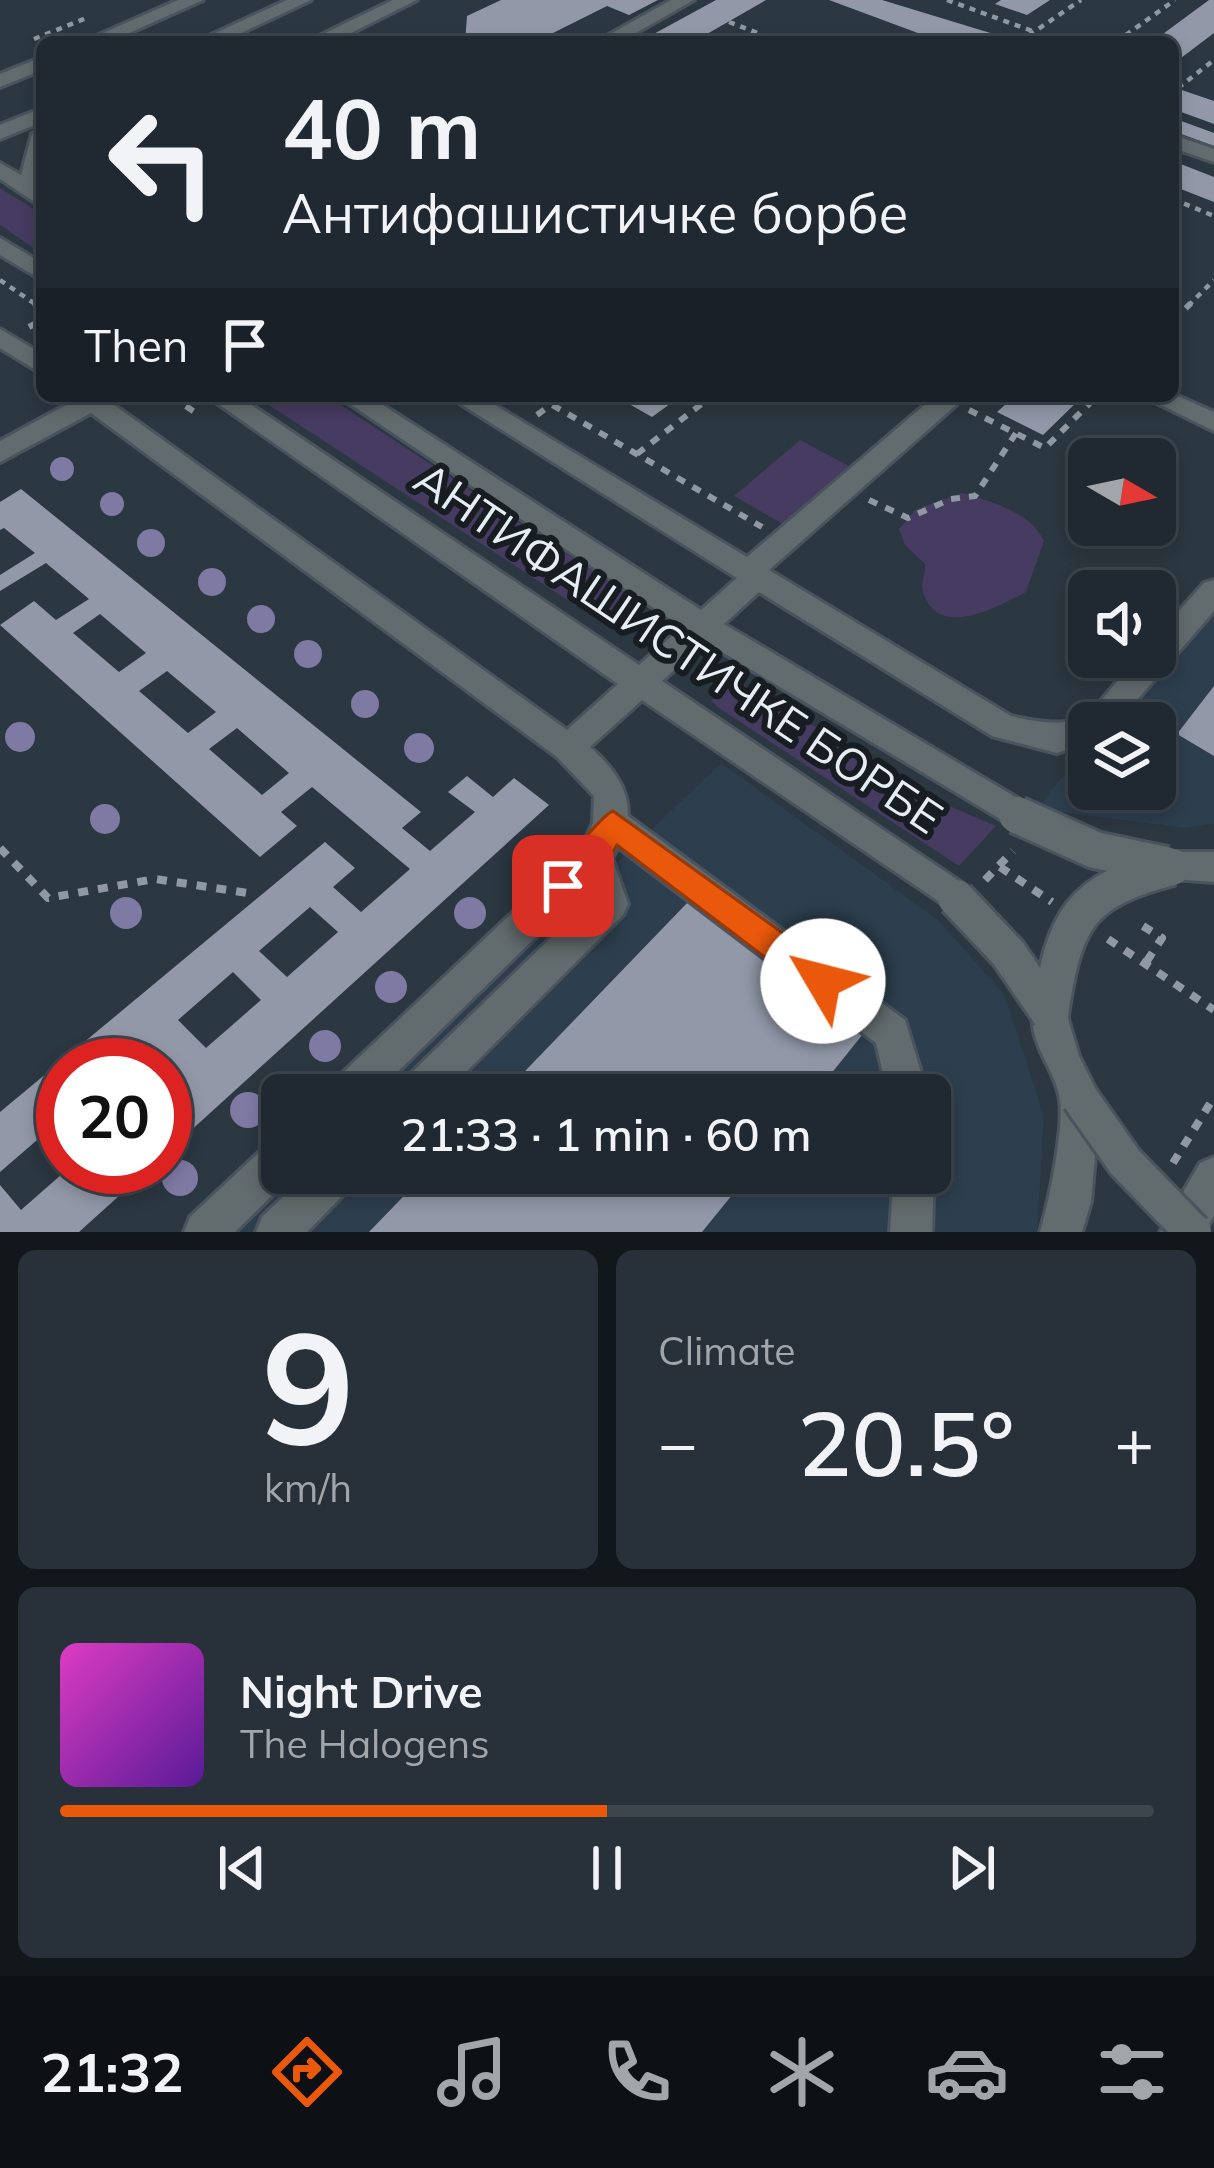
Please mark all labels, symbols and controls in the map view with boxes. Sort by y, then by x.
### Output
text: 40 m [282,75,481,180]
icon: left [84,84,240,240]
text: Антифашистичке борбе [282,179,909,247]
icon: arrive [212,312,278,378]
text: Then [84,317,188,373]
north arrow [1068,438,1176,546]
map controls [1068,438,1176,810]
street label: АНТИФАШИСТИЧКЕ БОРБЕ [405,449,953,845]
button: sound [1068,570,1176,678]
button: layers [1068,702,1176,810]
pin [512,835,614,937]
icon: arrive [530,853,596,919]
position arrow [760,918,886,1044]
speed limit sign: 20 [36,1038,192,1194]
text: 21:33 · 1 min · 60 m [400,1106,812,1162]
text: 9 [261,1287,355,1483]
text: Climate [658,1326,796,1375]
text: 20.5° [797,1386,1015,1499]
text: − [658,1401,698,1484]
text: + [1114,1401,1154,1484]
text: km/h [264,1463,352,1512]
text: Night Drive [240,1663,483,1719]
text: The Halogens [240,1719,490,1768]
icon: previous [209,1835,275,1901]
icon: pause [574,1835,640,1901]
icon: next [939,1835,1005,1901]
icon: directions [265,2030,349,2114]
icon: music [430,2030,514,2114]
icon: phone [595,2030,679,2114]
icon: climate [760,2030,844,2114]
icon: car [925,2030,1009,2114]
icon: filters [1090,2030,1174,2114]
text: 21:32 [41,2038,184,2106]

